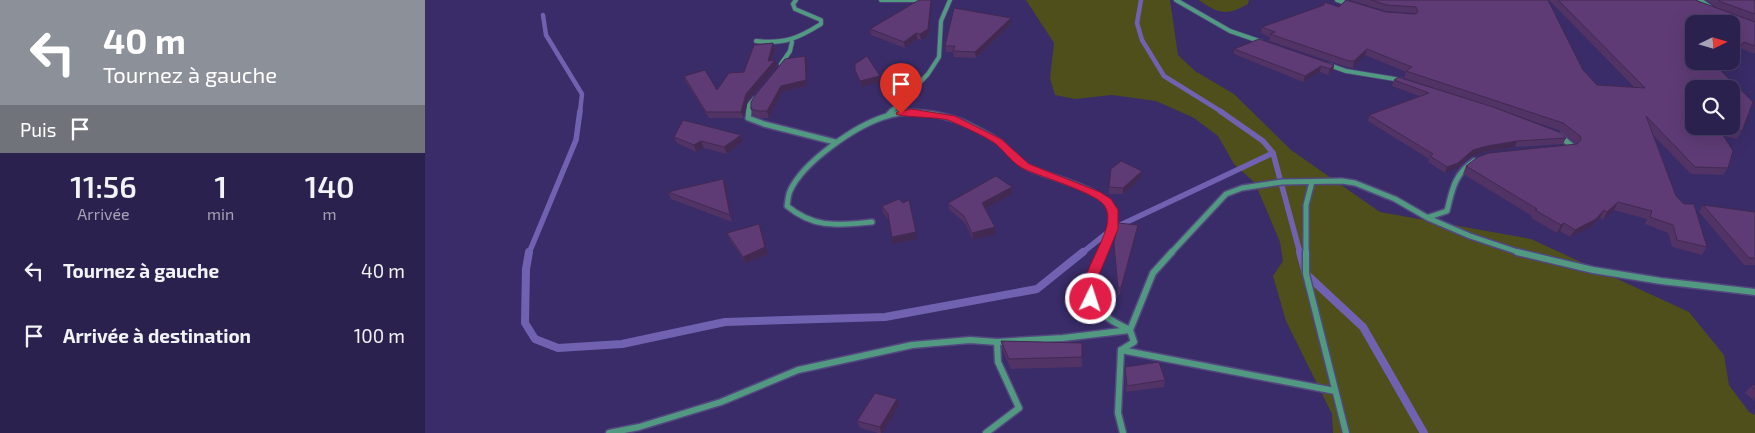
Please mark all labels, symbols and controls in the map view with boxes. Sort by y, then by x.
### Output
north arrow [1685,15,1740,70]
map controls [1685,15,1740,135]
text: 40 m [103,19,186,61]
icon: left [20,20,85,85]
text: Tournez à gauche [103,61,277,87]
pin [880,63,922,114]
icon: arrive [887,70,915,98]
button: search [1685,80,1740,135]
icon: arrive [66,115,94,143]
text: Puis [20,118,56,141]
text: 11:56 [70,168,137,204]
text: 1 [214,168,227,204]
text: 140 [305,168,355,204]
text: Arrivée [77,204,130,223]
text: min [207,204,234,223]
text: m [323,204,337,223]
icon: left [20,257,48,285]
text: Tournez à gauche [63,259,219,282]
text: 40 m [361,259,405,282]
position arrow [1064,272,1116,324]
icon: arrive [20,322,48,350]
text: Arrivée à destination [63,324,251,347]
text: 100 m [354,324,405,347]

